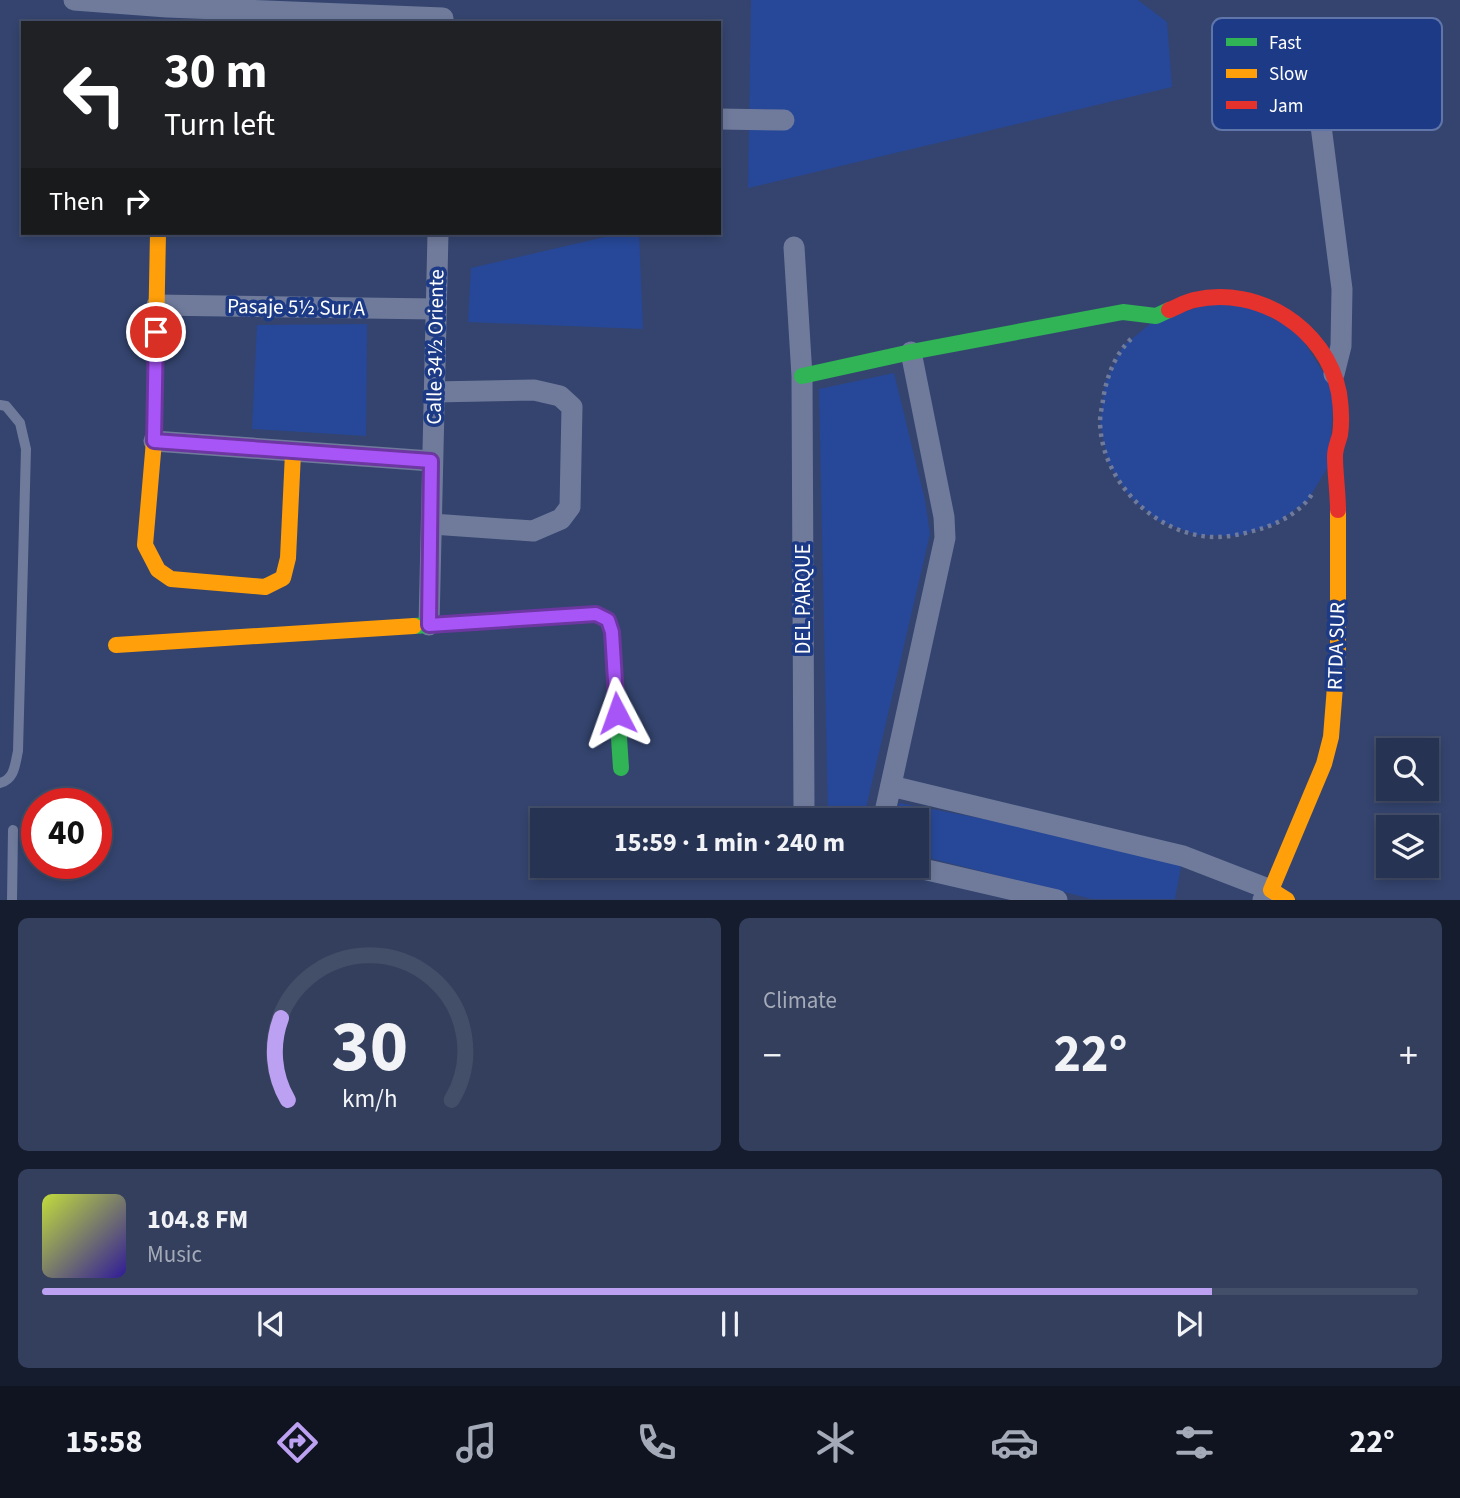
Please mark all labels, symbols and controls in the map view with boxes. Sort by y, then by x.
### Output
legend [1212,18,1442,130]
text: Fast [1269,30,1302,57]
text: 30 m [164,37,268,107]
icon: left [49,49,140,140]
text: Slow [1269,61,1308,88]
text: Jam [1269,93,1303,120]
text: Turn left [164,102,275,148]
icon: right [118,182,156,220]
text: Then [49,183,104,220]
street label: Calle 34½ Oriente [419,269,451,425]
street label: Pasaje 5½ Sur A [227,291,366,323]
pin [126,302,186,362]
icon: arrive [137,313,175,351]
street label: DEL PARQUE [788,543,818,655]
street label: RTDA SUR [1319,601,1353,690]
position arrow [580,676,654,750]
map controls [1376,738,1439,878]
button: search [1376,738,1439,801]
speed limit sign: 40 [21,788,112,879]
button: layers [1376,815,1439,878]
text: 15:59 · 1 min · 240 m [614,824,845,861]
text: Climate [763,984,837,1017]
text: 30 [331,996,408,1100]
text: 22° [1054,1018,1127,1092]
text: − [763,1029,782,1083]
text: + [1399,1029,1418,1083]
text: km/h [342,1081,397,1117]
text: 104.8 FM [147,1201,248,1238]
text: Music [147,1238,202,1271]
icon: previous [252,1305,290,1343]
icon: pause [711,1305,749,1343]
icon: next [1170,1305,1208,1343]
icon: directions [273,1418,322,1467]
icon: music [452,1418,501,1467]
icon: phone [632,1418,681,1467]
icon: climate [811,1418,860,1467]
icon: car [990,1418,1039,1467]
icon: filters [1170,1418,1219,1467]
text: 15:58 [65,1419,142,1465]
text: 22° [1349,1419,1395,1465]

